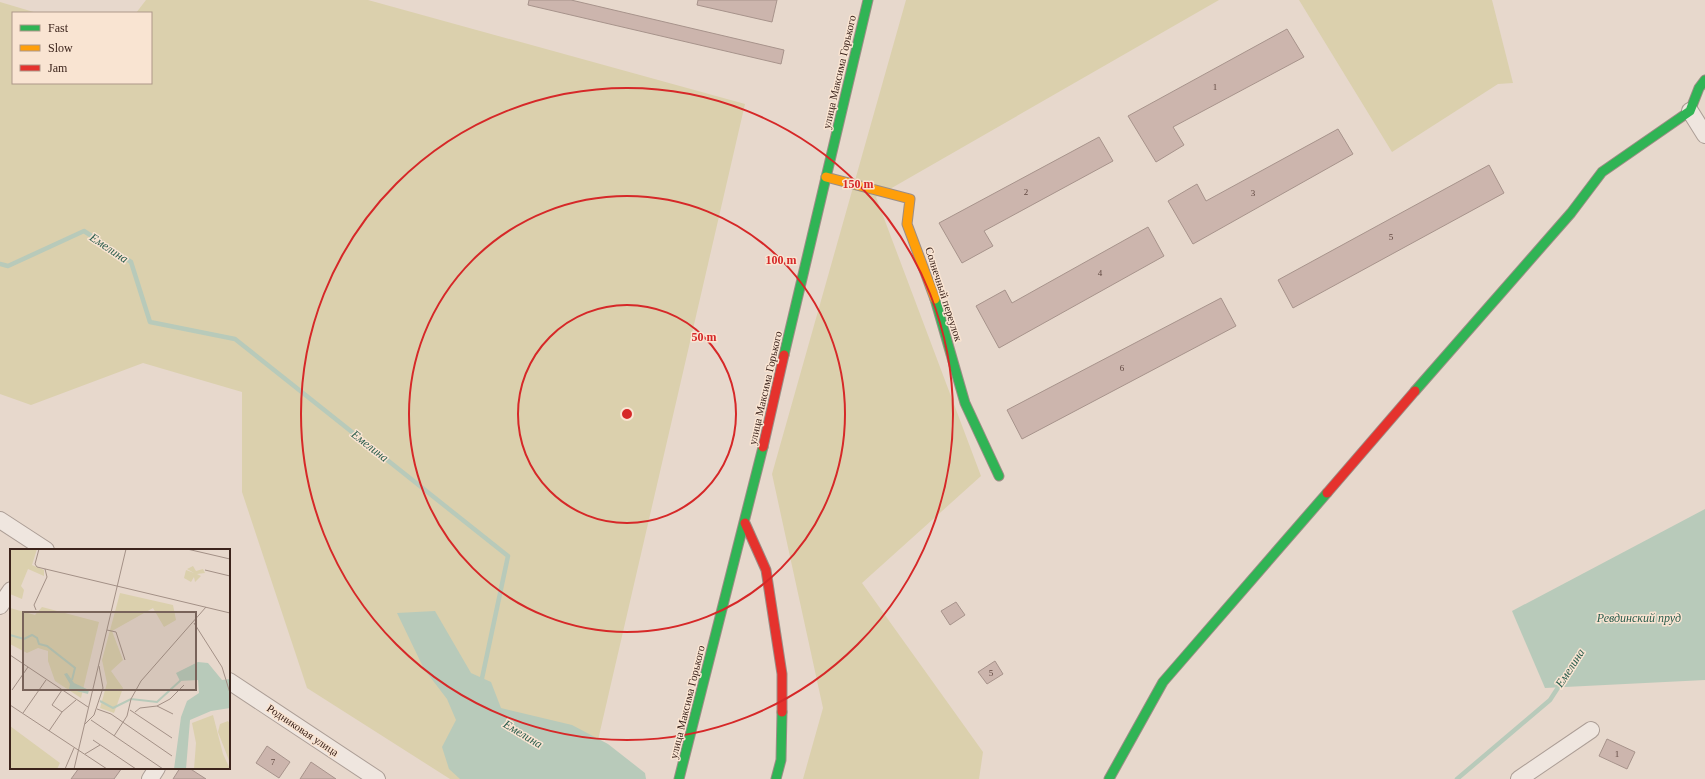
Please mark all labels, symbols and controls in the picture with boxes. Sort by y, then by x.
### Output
legend [12,12,152,84]
street label: улица Максима Горького [820,13,858,130]
text: Fast [48,21,69,35]
text: Slow [48,41,73,55]
text: Jam [48,61,68,75]
house number: 1 [1213,82,1217,92]
text: 150 m [843,177,874,191]
house number: 2 [1024,187,1028,197]
house number: 3 [1251,188,1256,198]
water label: Емелина [86,230,131,266]
house number: 5 [1389,232,1394,242]
street label: Солнечный переулок [923,245,965,343]
text: 100 m [766,253,797,267]
house number: 4 [1098,268,1103,278]
street label: улица Максима Горького [746,329,784,446]
text: 50 m [692,330,717,344]
house number: 6 [1120,363,1125,373]
centre of rings [620,407,634,421]
water label: Емелина [348,427,391,465]
inset map [10,549,230,769]
water label: Ревдинский пруд [1596,611,1681,625]
street label: улица Максима Горького [667,644,707,760]
water label: Емелина [1552,646,1588,691]
house number: 5 [989,668,994,678]
street label: Родниковая улица [265,702,341,758]
water label: Емелина [500,716,545,751]
house number: 1 [1615,749,1619,759]
house number: 7 [271,757,276,767]

